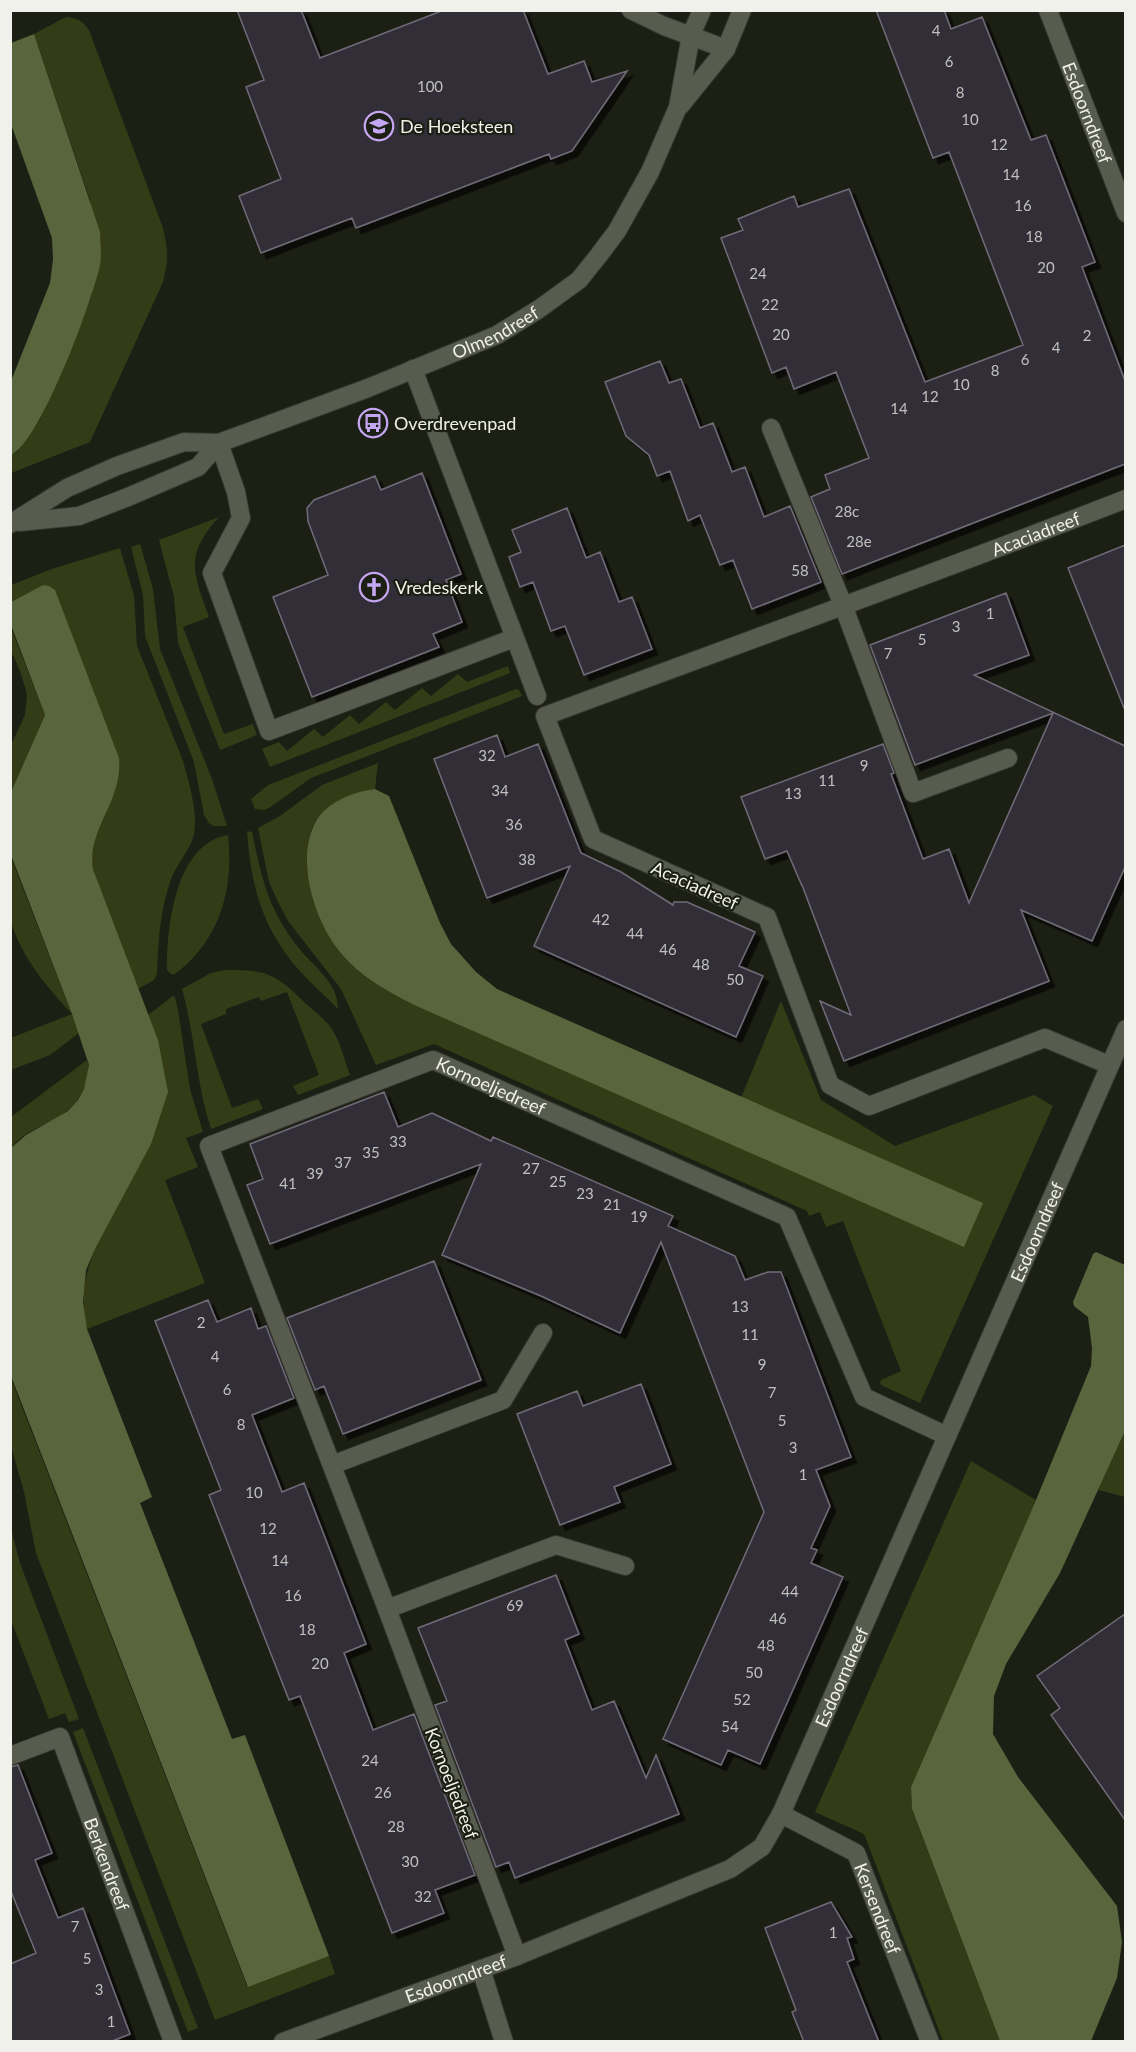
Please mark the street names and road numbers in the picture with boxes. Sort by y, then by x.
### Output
street label: Esdoorndreef [1058,59,1117,167]
street label: Olmendreef [449,301,543,363]
street label: Acaciadreef [988,507,1084,561]
street label: Acaciadreef [648,856,743,914]
street label: Kornoeljedreef [433,1052,550,1120]
street label: Esdoorndreef [1005,1178,1069,1285]
street label: Esdoorndreef [810,1623,873,1730]
street label: Kornoeljedreef [421,1724,484,1842]
street label: Berkendreef [80,1815,135,1914]
street label: Kersendreef [850,1860,906,1958]
street label: Esdoorndreef [402,1950,510,2007]

